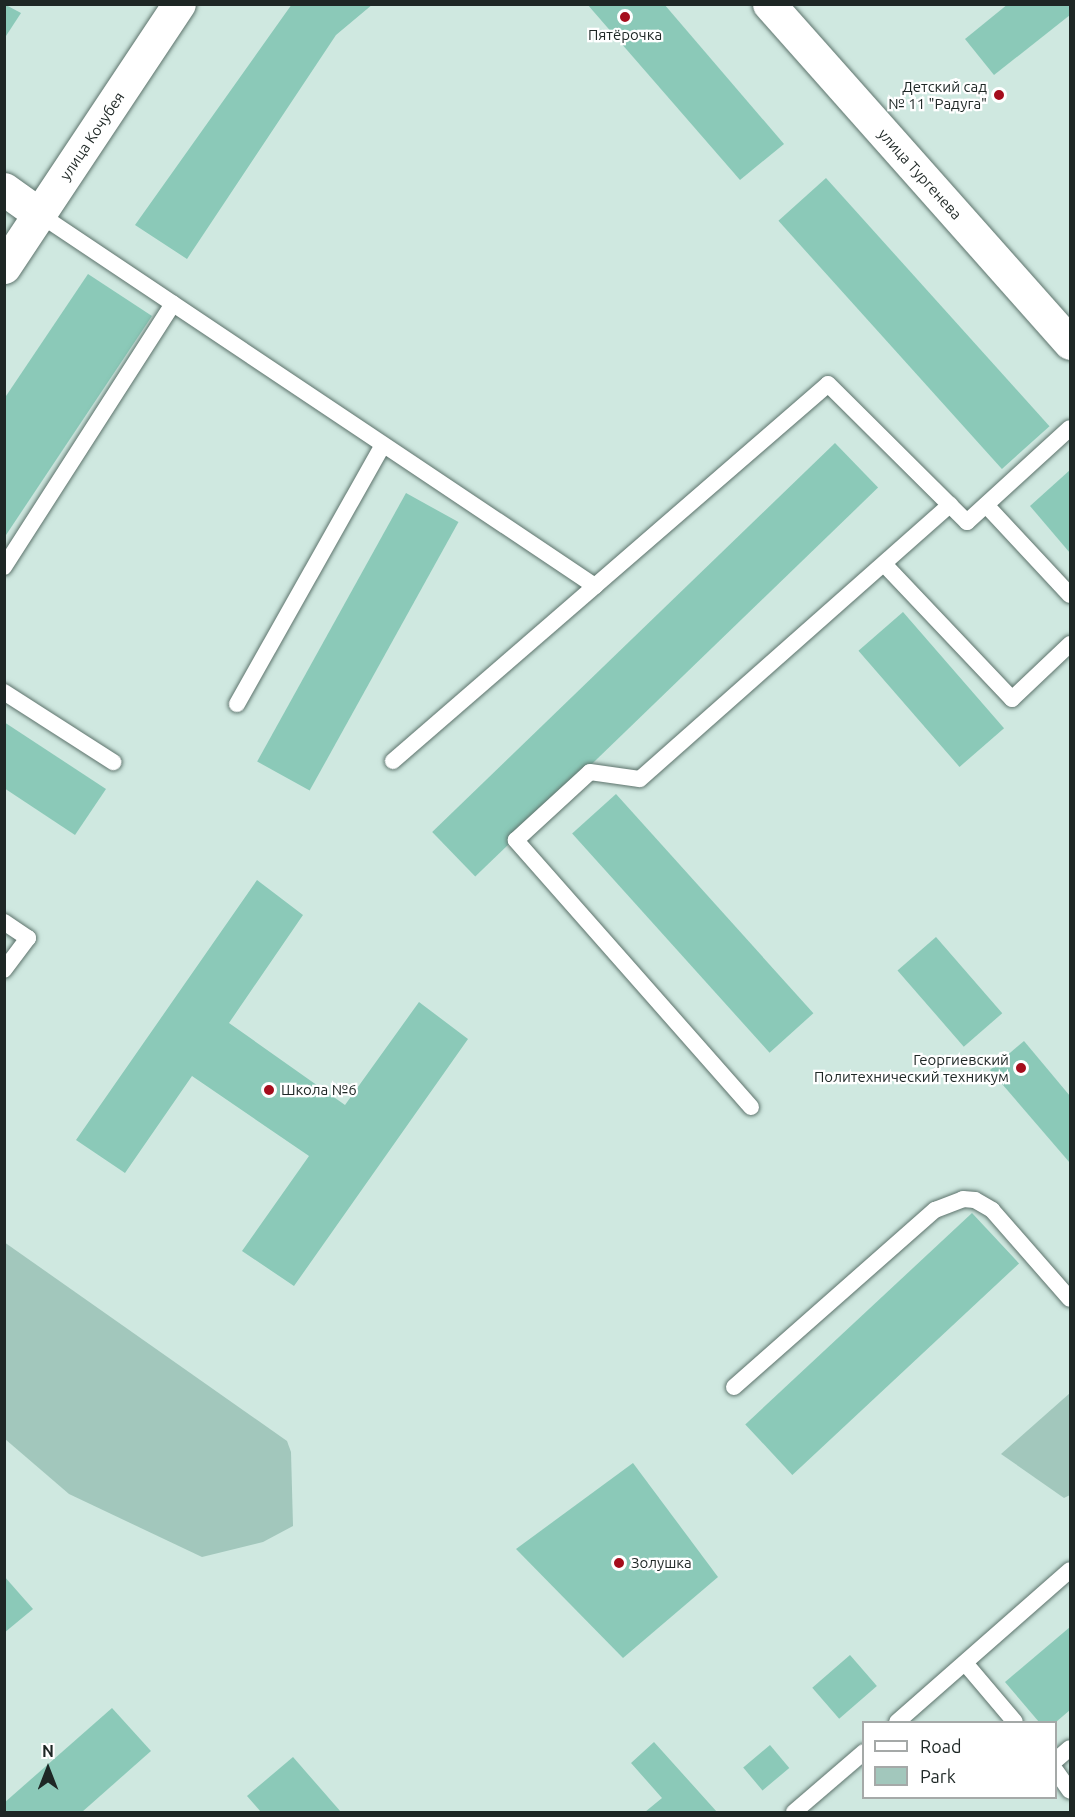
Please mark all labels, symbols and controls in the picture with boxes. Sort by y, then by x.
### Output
marker: Пятёрочка [618,10,632,24]
place label: Пятёрочка [588,26,662,44]
place label: Детский сад № 11 "Радуга" [888,77,987,112]
marker: Детский сад № 11 "Радуга" [992,88,1006,102]
street label: улица Кочубея [56,89,128,183]
street label: улица Тургенева [874,125,966,223]
place label: Георгиевский Политехнический техникум [814,1050,1009,1085]
marker: Георгиевский Политехнический техникум [1014,1061,1028,1075]
place label: Школа №6 [281,1081,357,1099]
marker: Школа №6 [262,1083,276,1097]
place label: Золушка [631,1554,692,1572]
marker: Золушка [612,1556,626,1570]
legend [862,1721,1057,1799]
text: Road [920,1736,962,1756]
north arrow [18,1739,78,1799]
text: N [42,1742,54,1760]
text: Park [920,1766,956,1786]

